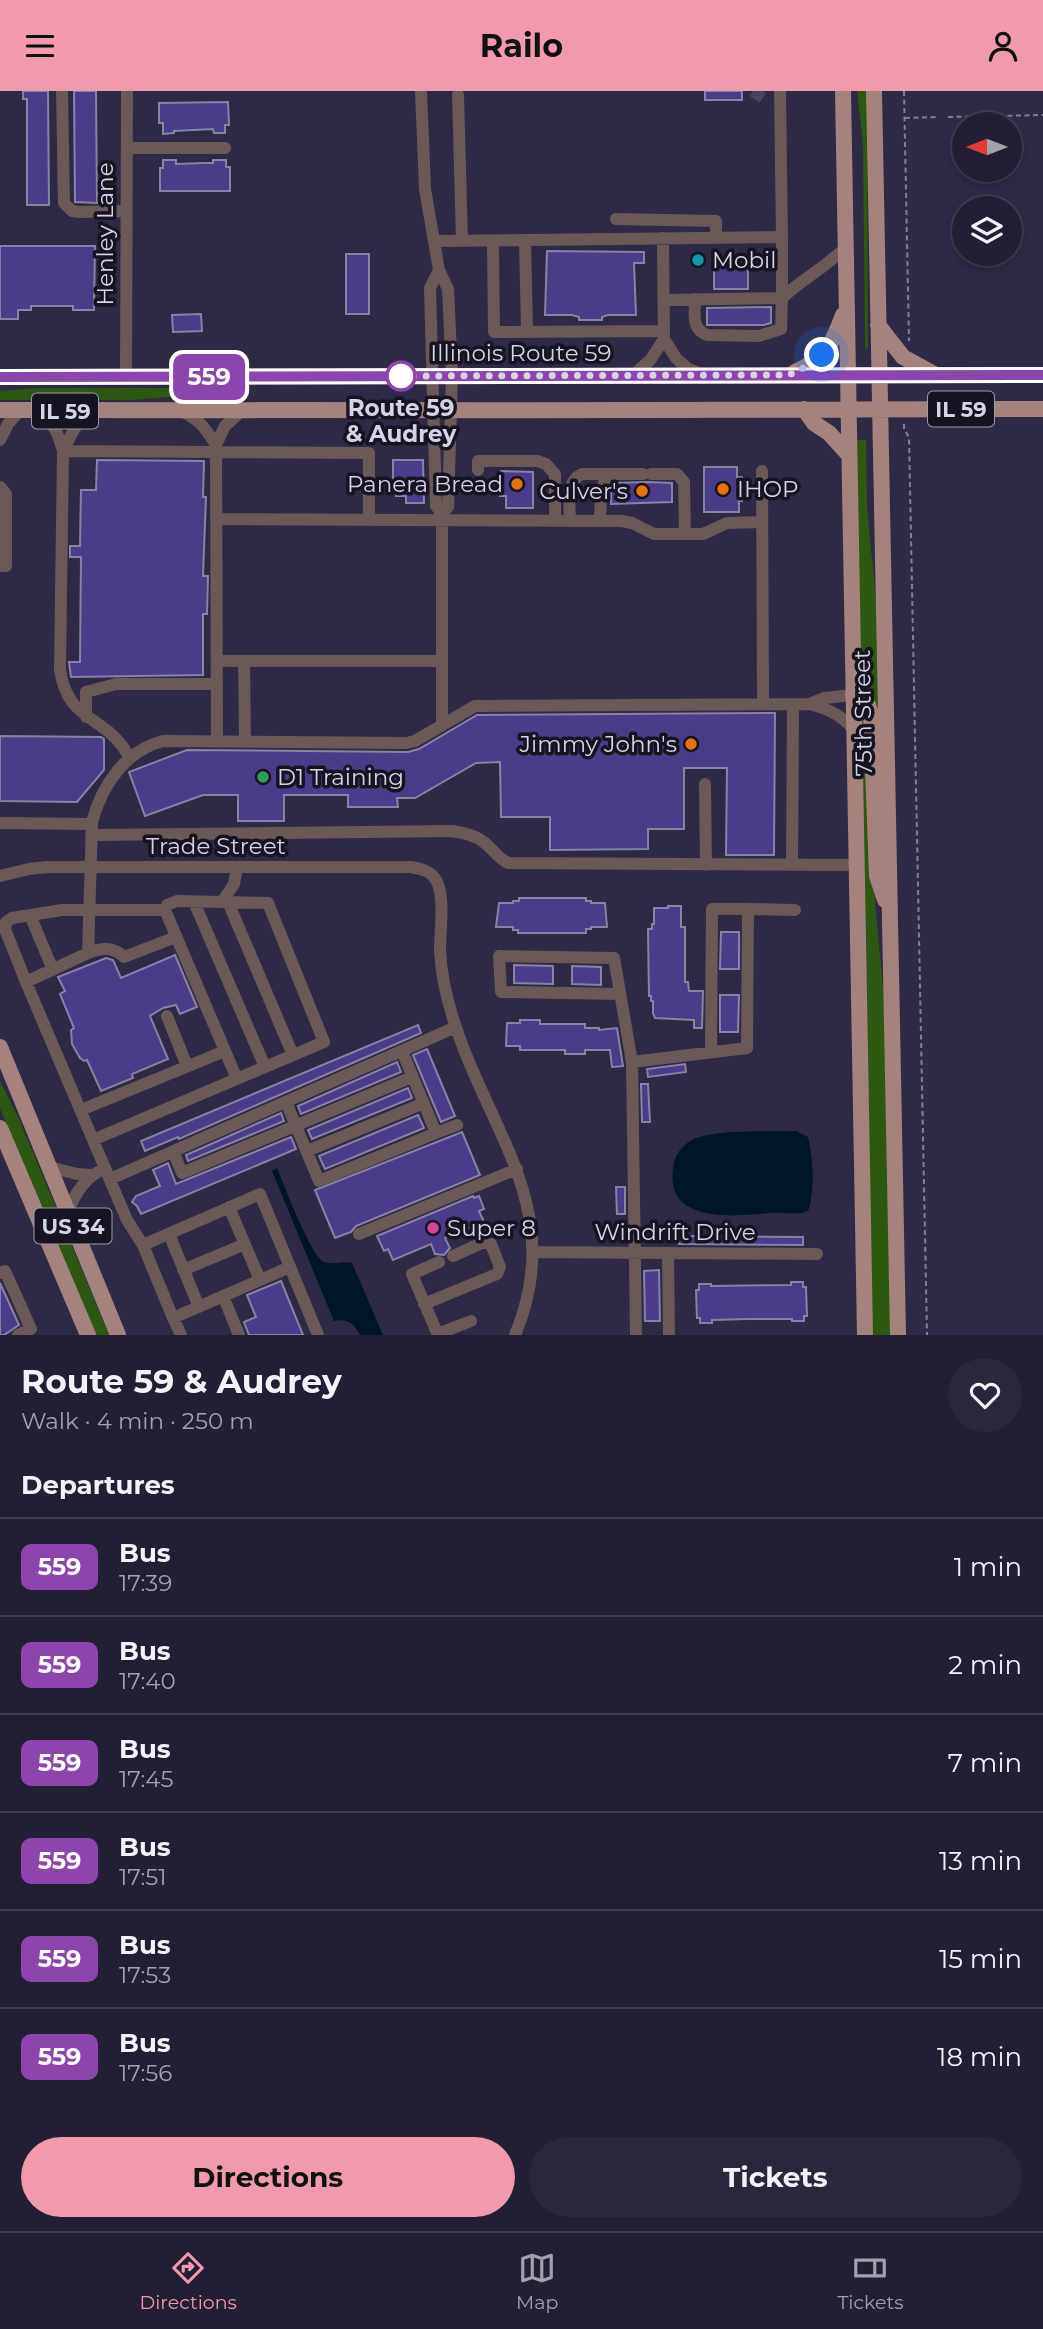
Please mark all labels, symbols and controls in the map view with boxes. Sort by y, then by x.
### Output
text: Railo [480,26,563,65]
icon: menu [21,27,59,65]
icon: person [984,27,1022,65]
north arrow [952,112,1022,182]
map controls [952,112,1022,266]
street label: Henley Lane [91,162,119,306]
button: layers [952,196,1022,266]
place label: Mobil [712,246,776,274]
marker: Mobil [690,252,706,268]
your location [804,337,839,372]
street label: Illinois Route 59 [430,339,612,367]
line badge: 559 [169,354,249,400]
marker: Route 59 & Audrey [386,361,416,391]
text: 559 [187,362,231,391]
road number: IL 59 [928,391,994,427]
road number: IL 59 [32,393,98,429]
place label: Route 59 & Audrey [346,394,456,448]
place label: Panera Bread [347,470,503,498]
place label: IHOP [737,475,798,503]
marker: Panera Bread [509,476,525,492]
place label: Culver's [539,477,628,505]
marker: IHOP [715,481,731,497]
marker: Culver's [634,483,650,499]
street label: 75th Street [848,649,878,777]
place label: Jimmy John's [519,730,677,758]
marker: Jimmy John's [683,736,699,752]
place label: D1 Training [277,763,404,791]
marker: D1 Training [255,769,271,785]
street label: Trade Street [146,832,286,860]
road number: US 34 [34,1209,112,1243]
place label: Super 8 [447,1214,536,1242]
street label: Windrift Drive [594,1218,756,1246]
marker: Super 8 [425,1220,441,1236]
button: heart [948,1358,1022,1432]
text: Route 59 & Audrey [21,1361,342,1401]
text: Walk · 4 min · 250 m [21,1407,254,1435]
text: Departures [21,1469,175,1501]
text: Bus [119,1537,171,1569]
text: 1 min [954,1551,1022,1583]
text: 559 [38,1552,81,1581]
text: 17:39 [119,1569,172,1597]
text: Bus [119,1635,171,1667]
text: 2 min [948,1649,1022,1681]
text: 559 [38,1650,81,1679]
text: 17:40 [119,1667,176,1695]
text: Bus [119,1733,171,1765]
text: 7 min [948,1747,1022,1779]
text: 559 [38,1748,81,1777]
text: 17:45 [119,1765,173,1793]
text: Bus [119,1831,171,1863]
text: 13 min [939,1845,1022,1877]
text: 559 [38,1846,81,1875]
text: 17:51 [119,1863,167,1891]
text: Bus [119,1929,171,1961]
text: 15 min [939,1943,1022,1975]
text: 559 [38,1944,81,1973]
text: 17:53 [119,1961,171,1989]
text: Bus [119,2027,171,2059]
text: 18 min [937,2041,1022,2073]
text: 559 [38,2042,81,2071]
text: 17:56 [119,2059,172,2087]
button: Directions [21,2137,515,2217]
button: Tickets [529,2137,1022,2217]
tab: Directions [140,2249,237,2314]
tab: Map [516,2249,558,2314]
tab: Tickets [837,2249,903,2314]

